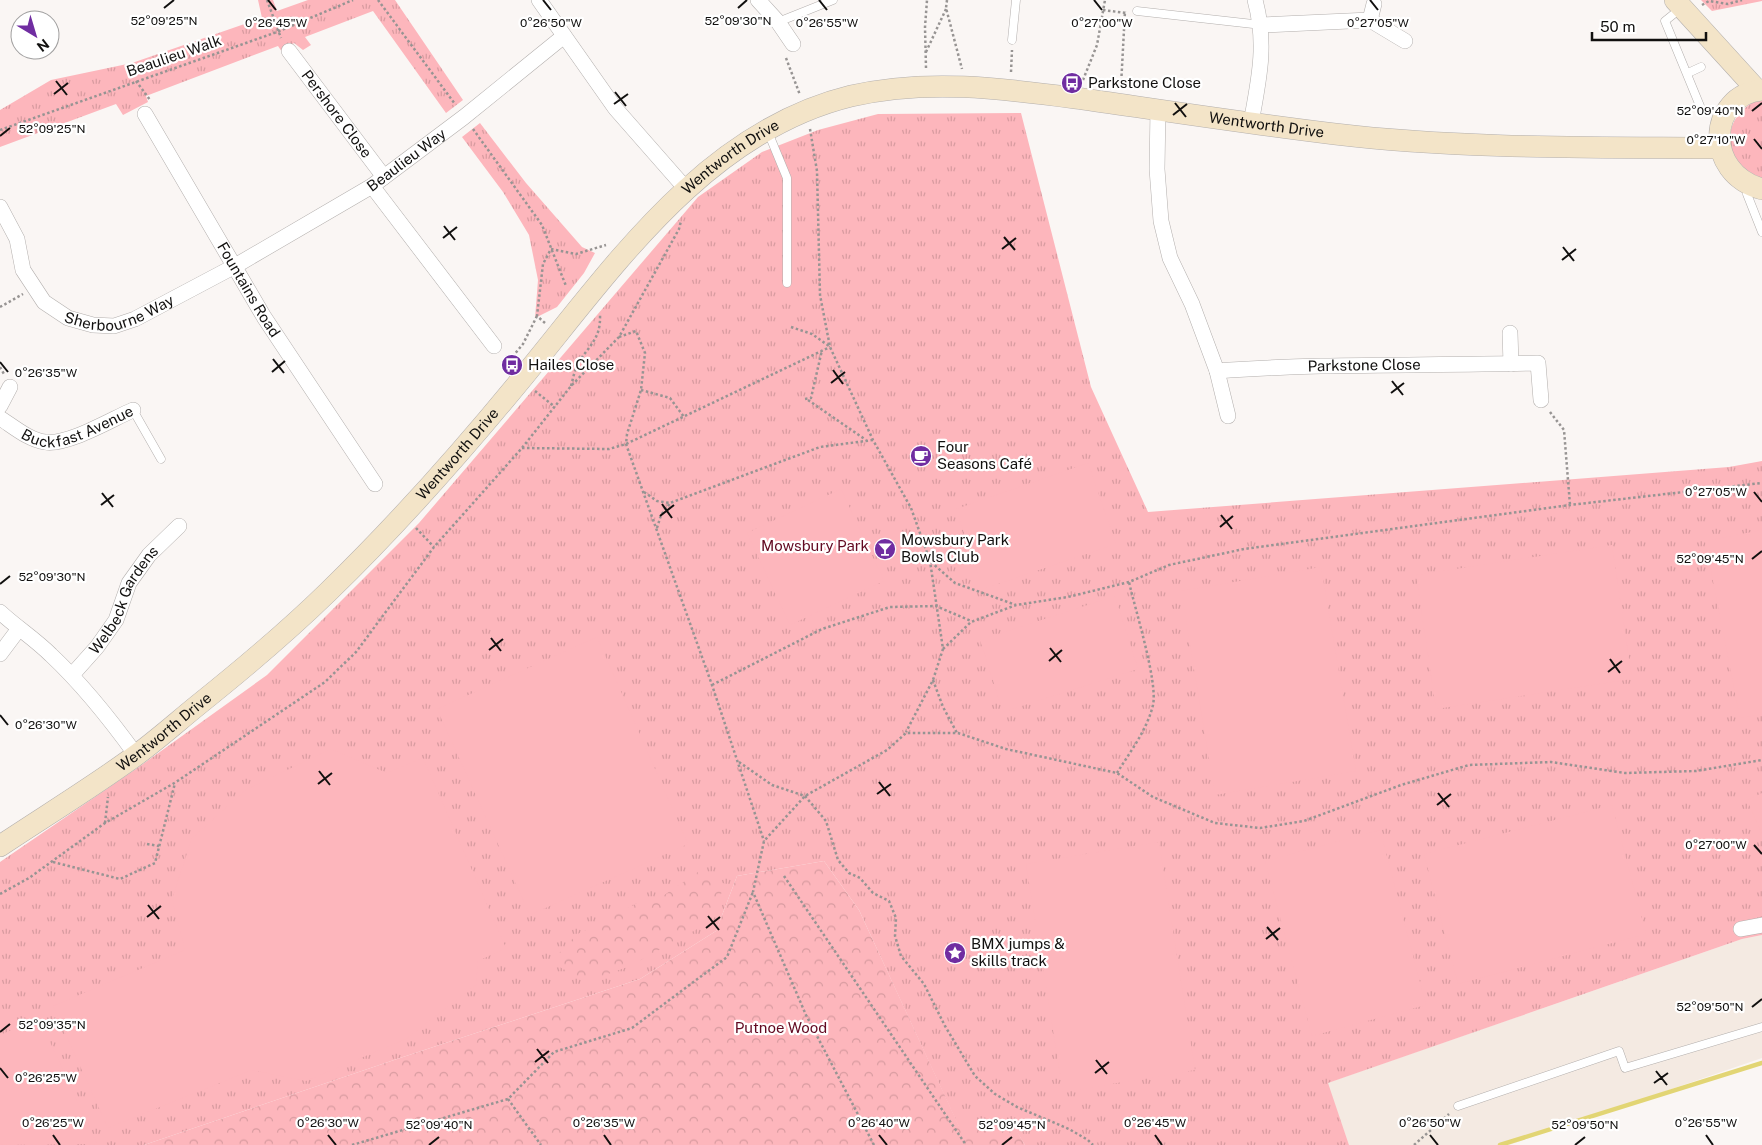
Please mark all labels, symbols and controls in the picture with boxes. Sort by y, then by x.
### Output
north arrow [10,10,60,60]
scale bar [1592,10,1706,42]
text: 52°09'25"N [130,14,198,28]
text: 52°09'30"N [704,14,772,28]
text: 0°26'45"W [245,16,308,30]
text: 0°26'50"W [520,16,583,30]
text: 0°26'55"W [796,16,859,30]
text: 0°27'00"W [1071,16,1133,30]
text: 0°27'05"W [1347,16,1409,30]
text: 50 m [1600,18,1635,35]
street label: Beaulieu Walk [124,31,223,80]
text: N [34,36,52,55]
street label: Pershore Close [298,67,375,161]
bus stop icon: Parkstone Close [1060,71,1084,95]
place label: Parkstone Close [1088,74,1201,91]
text: 52°09'40"N [1676,104,1744,118]
street label: Wentworth Drive [1208,108,1325,141]
street label: Wentworth Drive [678,116,782,197]
text: 52°09'25"N [18,122,86,136]
street label: Beaulieu Way [363,125,449,195]
text: 0°27'10"W [1686,133,1746,147]
street label: Fountains Road [214,239,284,340]
street label: Sherbourne Way [62,291,176,334]
bus stop icon: Hailes Close [500,353,524,377]
place label: Hailes Close [528,356,614,373]
street label: Parkstone Close [1307,356,1421,374]
text: 0°26'35"W [15,366,78,380]
street label: Buckfast Avenue [19,402,136,451]
street label: Wentworth Drive [413,404,502,503]
place label: Four Seasons Café [937,438,1032,472]
cafe icon: Four Seasons Café [909,444,933,468]
text: 0°27'05"W [1685,485,1747,499]
place label: Mowsbury Park Bowls Club [901,531,1009,565]
park label: Mowsbury Park [761,537,869,554]
bar icon: Mowsbury Park Bowls Club [873,537,897,561]
street label: Welbeck Gardens [86,542,161,658]
text: 52°09'45"N [1676,552,1744,566]
text: 52°09'30"N [18,570,86,584]
street label: Wentworth Drive [113,689,215,774]
text: 0°26'30"W [15,718,77,732]
text: 0°27'00"W [1685,838,1747,852]
place label: BMX jumps & skills track [971,935,1065,969]
place icon: BMX jumps & skills track [943,941,967,965]
text: 52°09'50"N [1676,1000,1744,1014]
text: 52°09'35"N [18,1018,86,1032]
park label: Putnoe Wood [735,1019,827,1036]
text: 0°26'25"W [15,1071,77,1085]
text: 0°26'25"W [22,1116,84,1130]
text: 0°26'30"W [297,1116,359,1130]
text: 0°26'35"W [573,1116,636,1130]
text: 0°26'40"W [848,1116,911,1130]
text: 0°26'45"W [1124,1116,1187,1130]
text: 0°26'50"W [1399,1116,1462,1130]
text: 0°26'55"W [1675,1116,1738,1130]
text: 52°09'40"N [405,1118,473,1132]
text: 52°09'45"N [978,1118,1046,1132]
text: 52°09'50"N [1551,1118,1619,1132]

